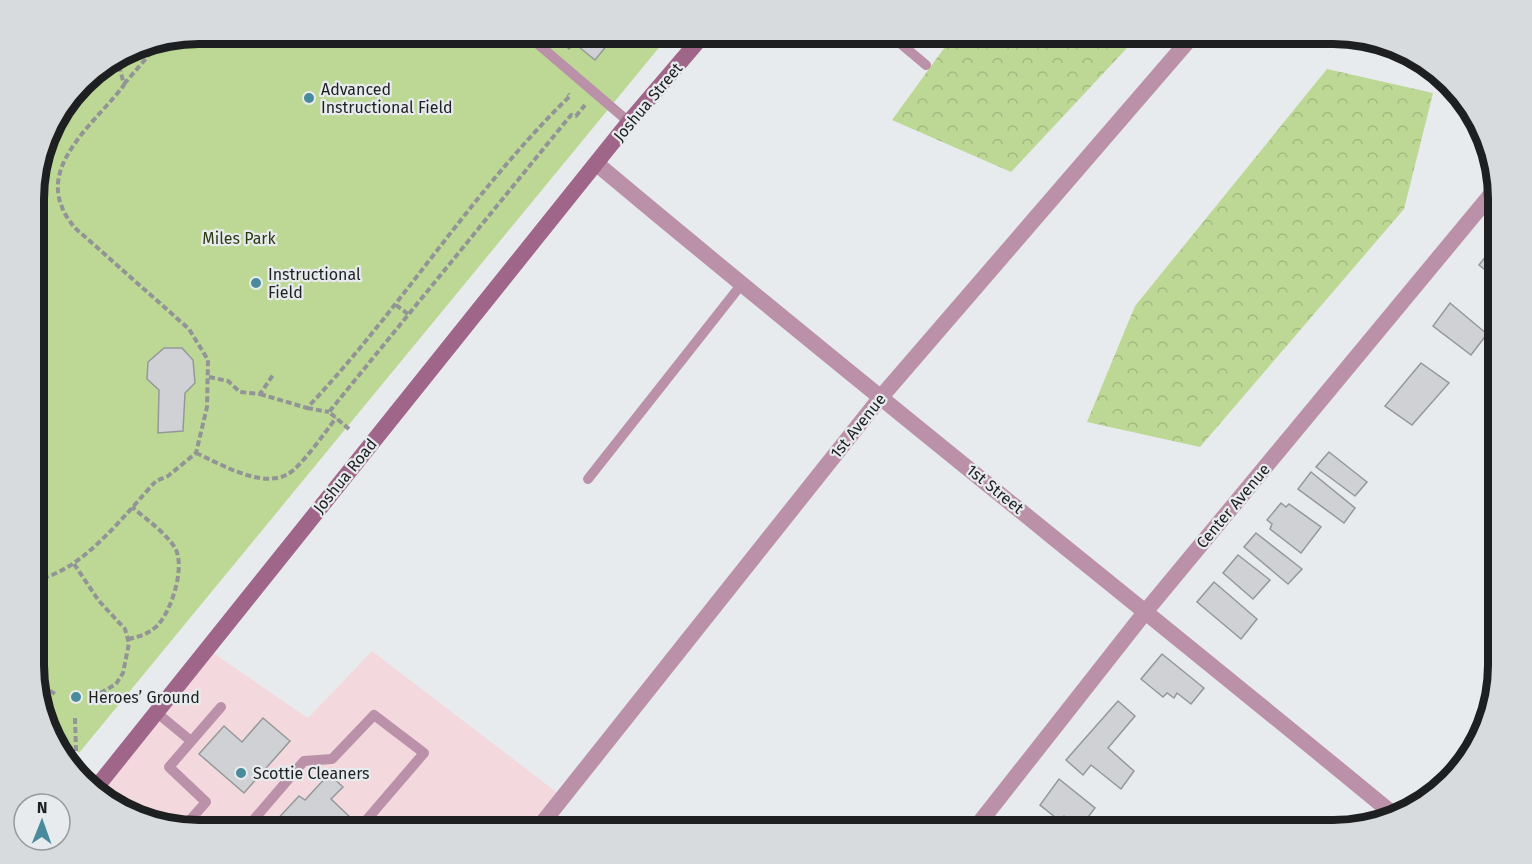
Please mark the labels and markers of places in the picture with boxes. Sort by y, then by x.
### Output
place label: Advanced Instructional Field [321,80,453,117]
marker: Advanced Instructional Field [302,91,316,105]
place label: Instructional Field [268,265,361,302]
marker: Instructional Field [249,276,263,290]
place label: Heroes’ Ground [88,688,200,707]
marker: Heroes’ Ground [69,690,83,704]
place label: Scottie Cleaners [253,764,370,783]
marker: Scottie Cleaners [234,766,248,780]

